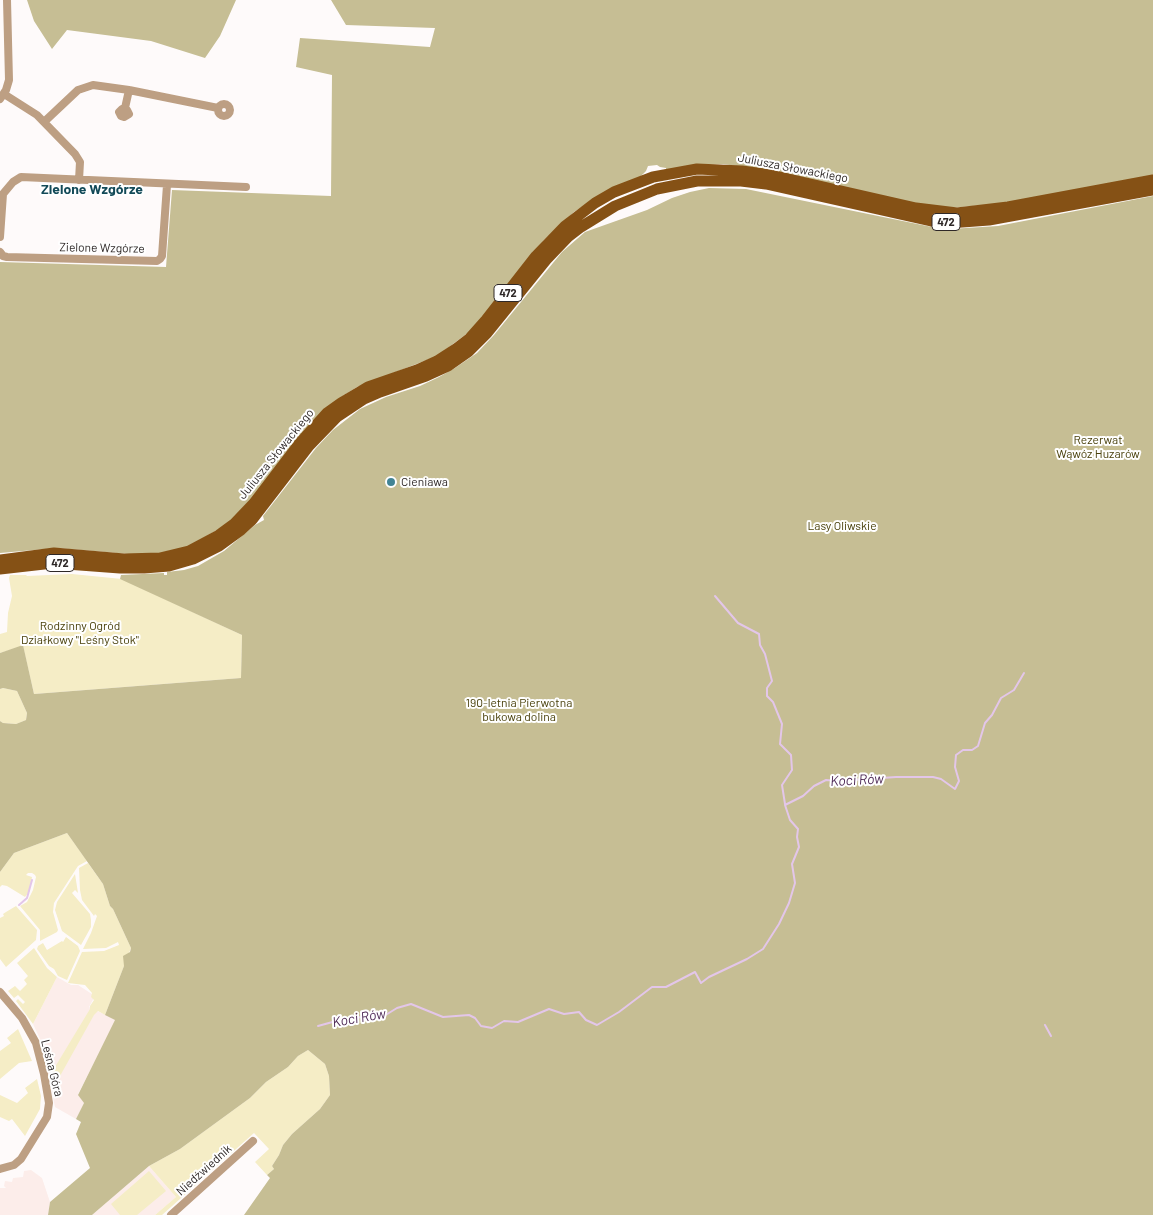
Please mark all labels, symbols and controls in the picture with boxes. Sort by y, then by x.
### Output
street label: Juliusza Słowackiego [737,150,849,186]
district label: Zielone Wzgórze [41,181,143,197]
road number: 472 [932,213,960,230]
street label: Zielone Wzgórze [59,240,145,256]
road number: 472 [494,284,522,302]
street label: Juliusza Słowackiego [235,406,317,502]
park label: Rezerwat Wąwóz Huzarów [1056,433,1140,461]
place label: Cieniawa [401,475,448,489]
marker: Cieniawa [385,476,397,488]
park label: Lasy Oliwskie [807,519,877,533]
road number: 472 [46,554,74,572]
park label: Rodzinny Ogród Działkowy "Leśny Stok" [21,619,139,647]
park label: 190-letnia Pierwotna bukowa dolina [466,696,572,724]
water label: Koci Rów [830,770,884,790]
water label: Koci Rów [331,1005,387,1031]
street label: Leśna Góra [38,1038,66,1098]
street label: Niedźwiednik [173,1141,235,1199]

